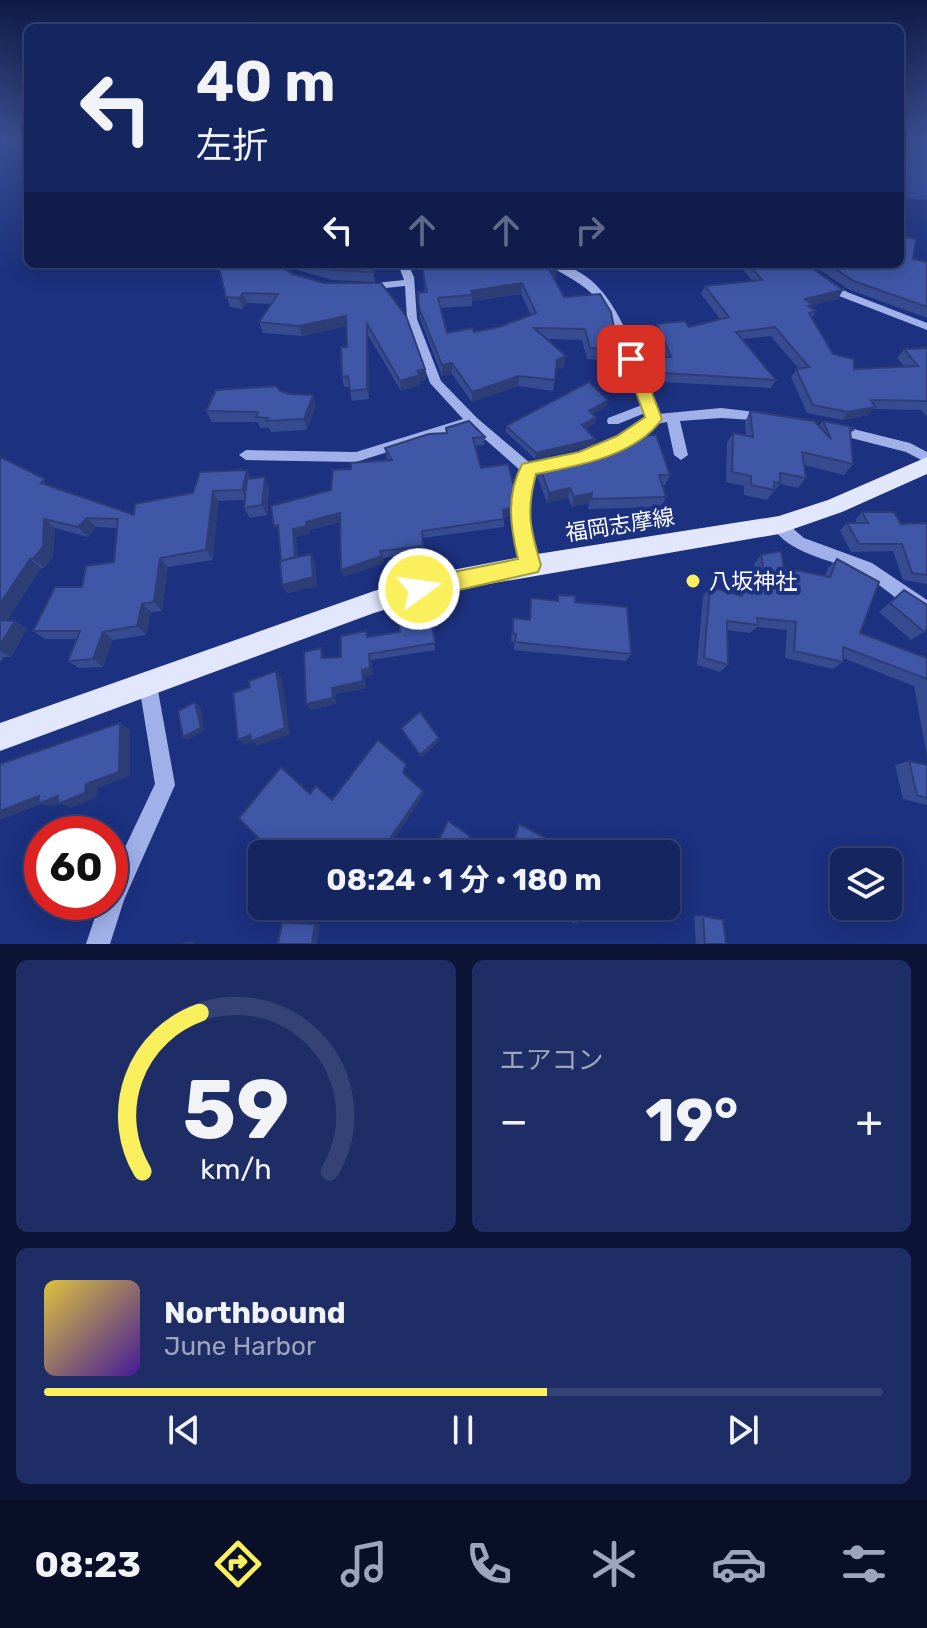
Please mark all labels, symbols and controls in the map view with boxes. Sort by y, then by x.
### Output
text: 40 m [196,49,336,115]
icon: left [64,56,168,160]
text: 左折 [196,124,268,167]
icon: left [316,208,360,252]
icon: ahead [400,208,444,252]
icon: ahead [484,208,528,252]
icon: right [568,208,612,252]
pin [597,325,665,393]
icon: arrive [609,337,653,381]
street label: 福岡志摩線 [564,503,676,547]
position arrow [377,547,461,631]
place label: 八坂神社 [709,568,797,595]
marker: 八坂神社 [684,572,702,590]
speed limit sign: 60 [24,816,128,920]
map controls [830,848,902,920]
button: layers [830,848,902,920]
text: 08:24 · 1 分 · 180 m [326,862,602,898]
text: エアコン [500,1045,604,1076]
text: 59 [182,1060,289,1159]
text: 19° [645,1085,738,1156]
text: − [500,1095,528,1147]
text: + [856,1095,883,1147]
text: km/h [200,1152,271,1186]
text: Northbound [164,1295,346,1331]
text: June Harbor [164,1331,316,1362]
icon: previous [162,1408,206,1452]
icon: pause [441,1408,485,1452]
icon: next [721,1408,765,1452]
icon: directions [210,1536,266,1592]
icon: music [336,1536,392,1592]
icon: phone [461,1536,517,1592]
icon: climate [586,1536,642,1592]
icon: car [711,1536,767,1592]
icon: filters [836,1536,892,1592]
text: 08:23 [35,1543,141,1586]

